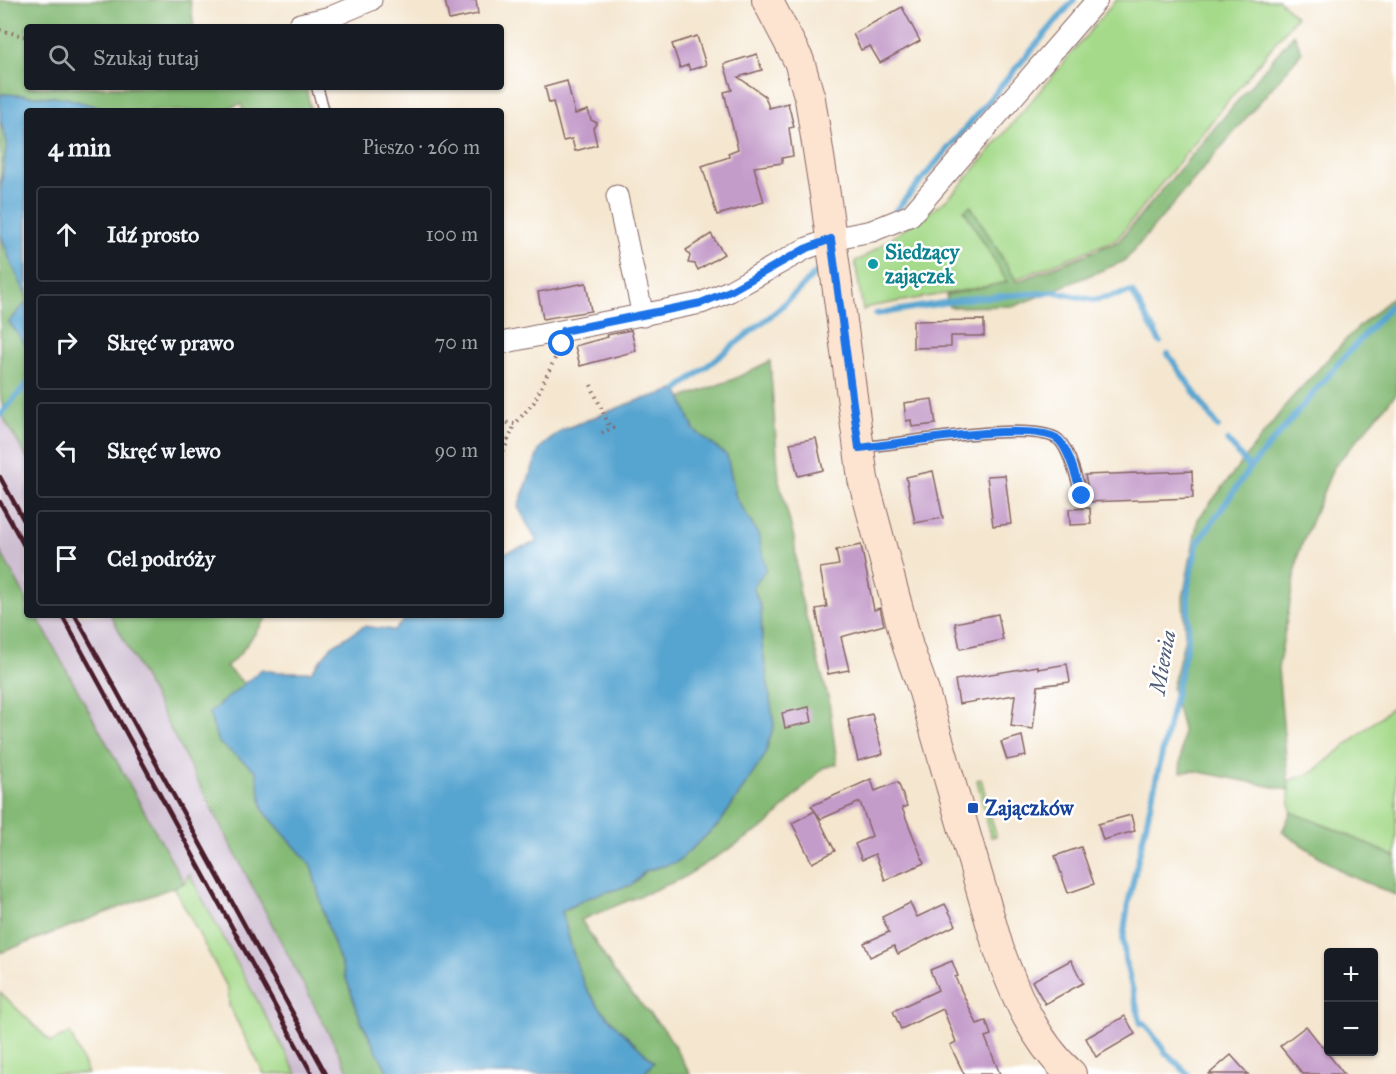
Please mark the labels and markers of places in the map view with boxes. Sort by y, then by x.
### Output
place label: Siedzący zajączek [885,239,960,289]
marker: Siedzący zajączek [866,257,880,271]
place label: Zajączków [985,795,1075,821]
marker: Zajączków [966,801,980,815]

